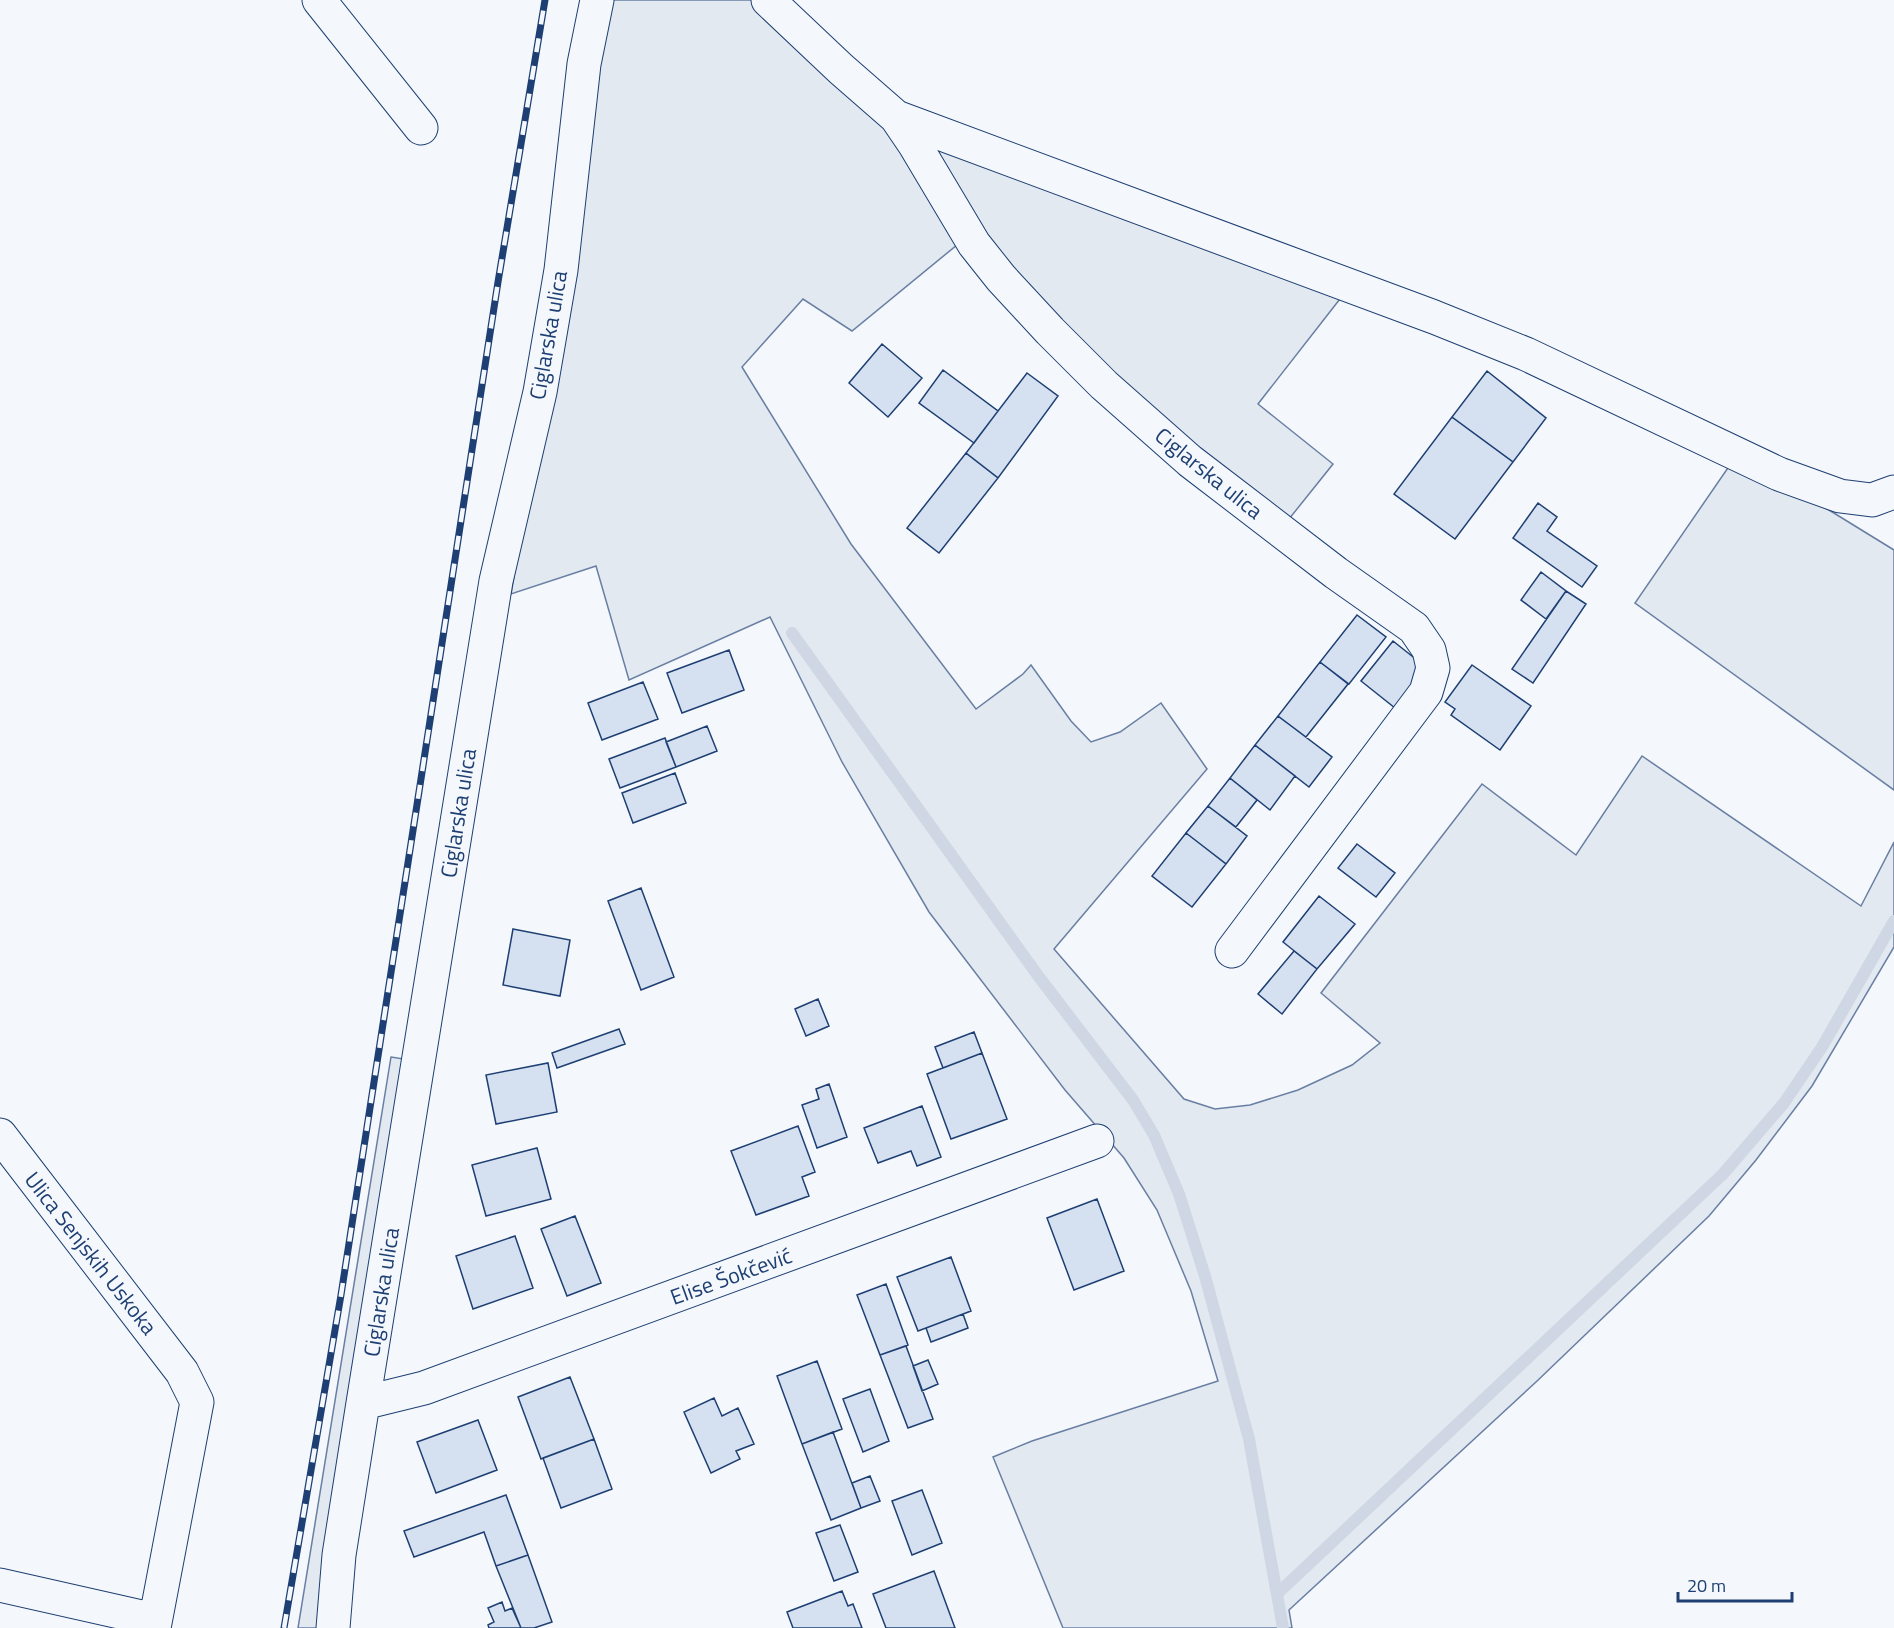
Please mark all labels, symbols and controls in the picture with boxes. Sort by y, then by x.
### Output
street label: Ciglarska ulica [520,268,576,402]
street label: Ciglarska ulica [1148,419,1270,527]
street label: Ciglarska ulica [431,746,485,880]
street label: Ulica Senjskih Uskoka [16,1164,166,1342]
street label: Ciglarska ulica [354,1225,408,1359]
street label: Elise Šokčević [665,1238,797,1314]
scale bar [1678,1565,1792,1603]
text: 20 m [1687,1572,1726,1599]

